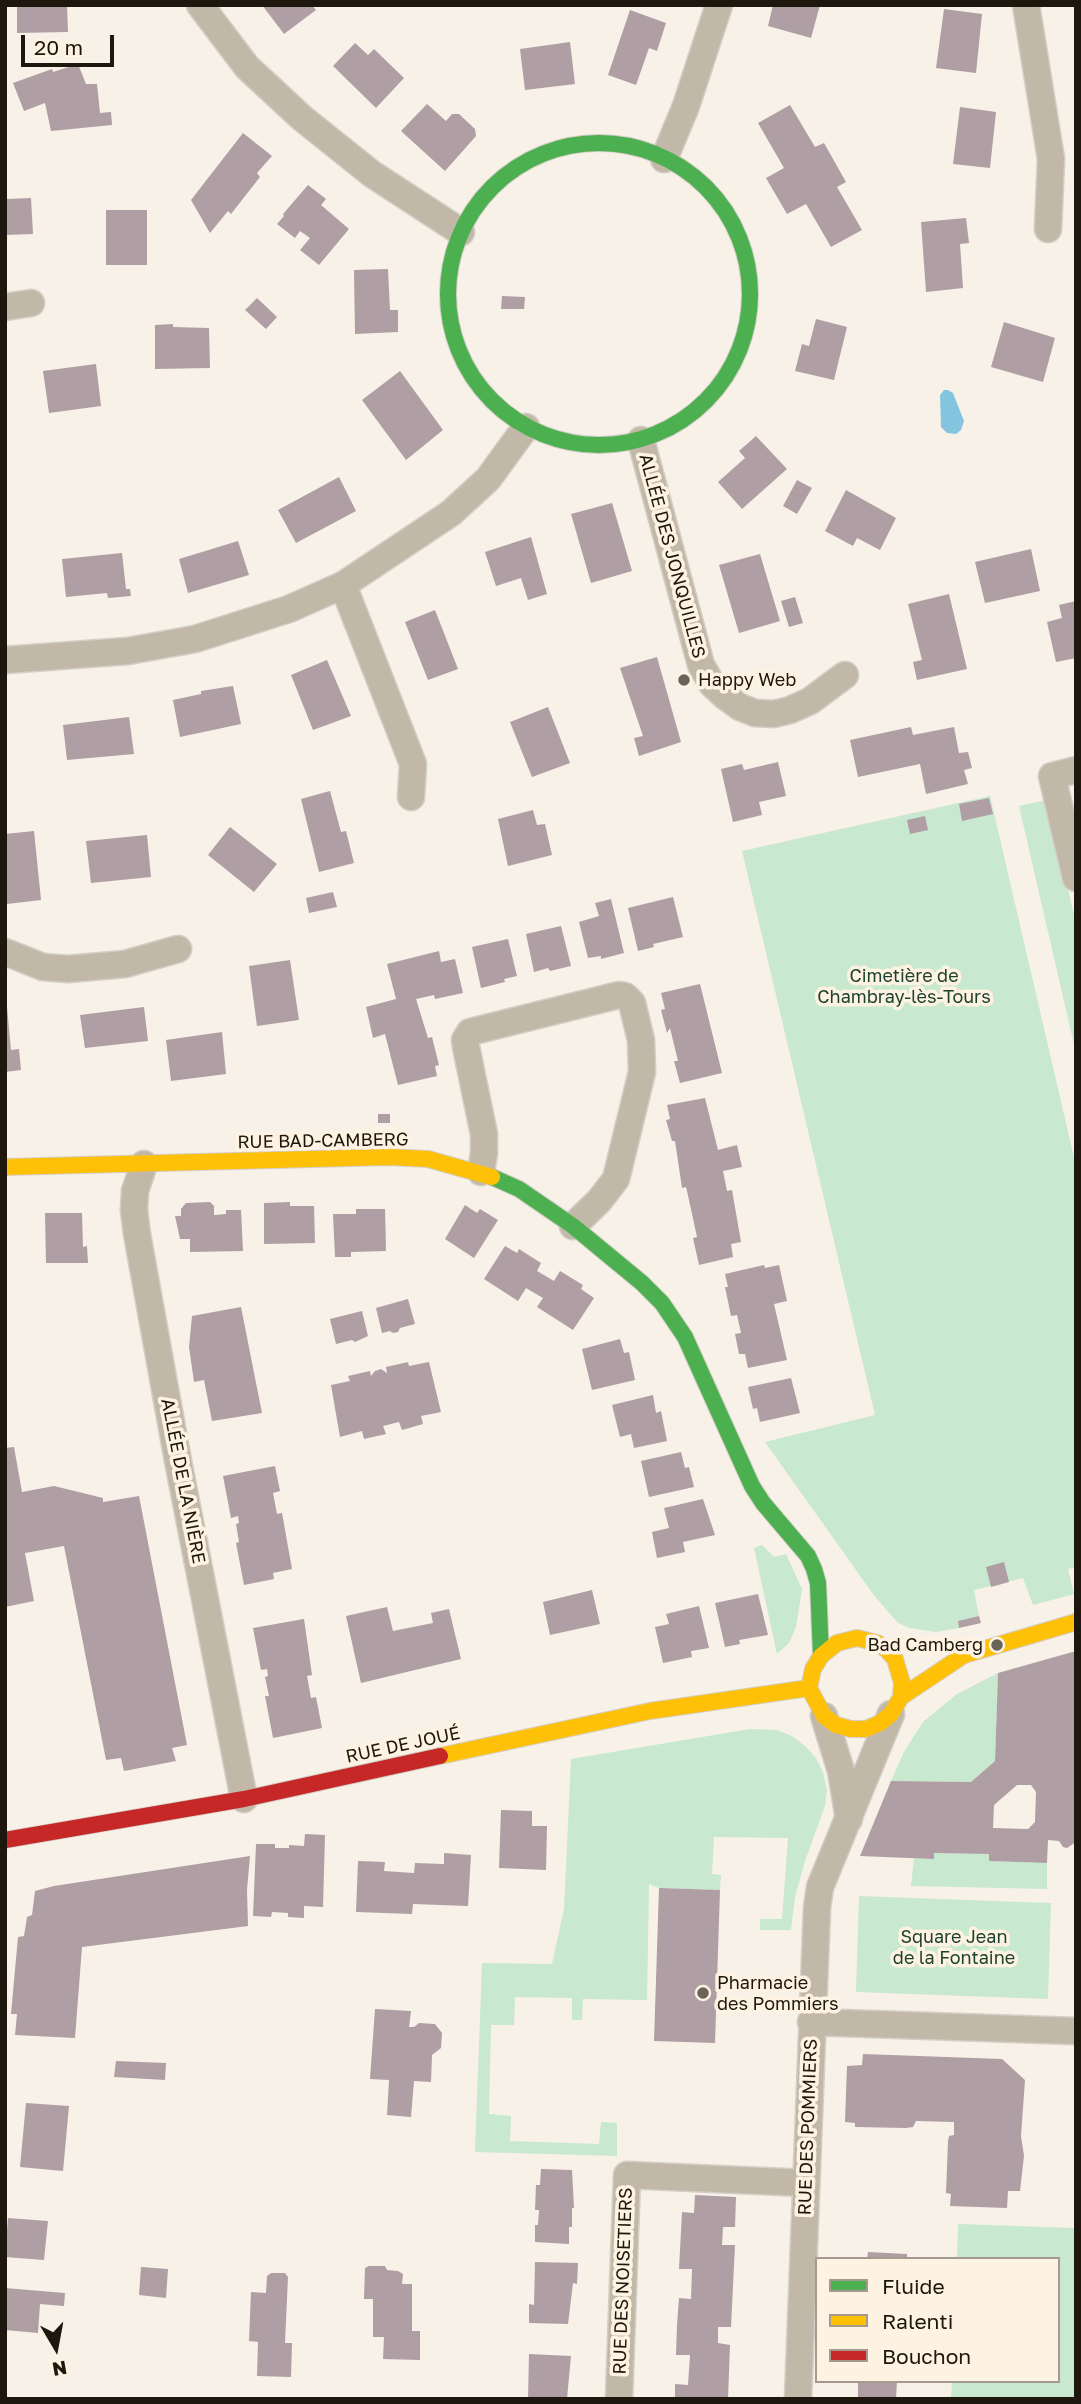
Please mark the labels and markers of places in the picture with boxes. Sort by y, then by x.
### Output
place label: Happy Web [698,669,796,691]
marker: Happy Web [676,672,692,688]
place label: Bad Camberg [867,1634,983,1656]
marker: Bad Camberg [989,1637,1005,1653]
place label: Pharmacie des Pommiers [717,1972,839,2014]
marker: Pharmacie des Pommiers [695,1985,711,2001]

